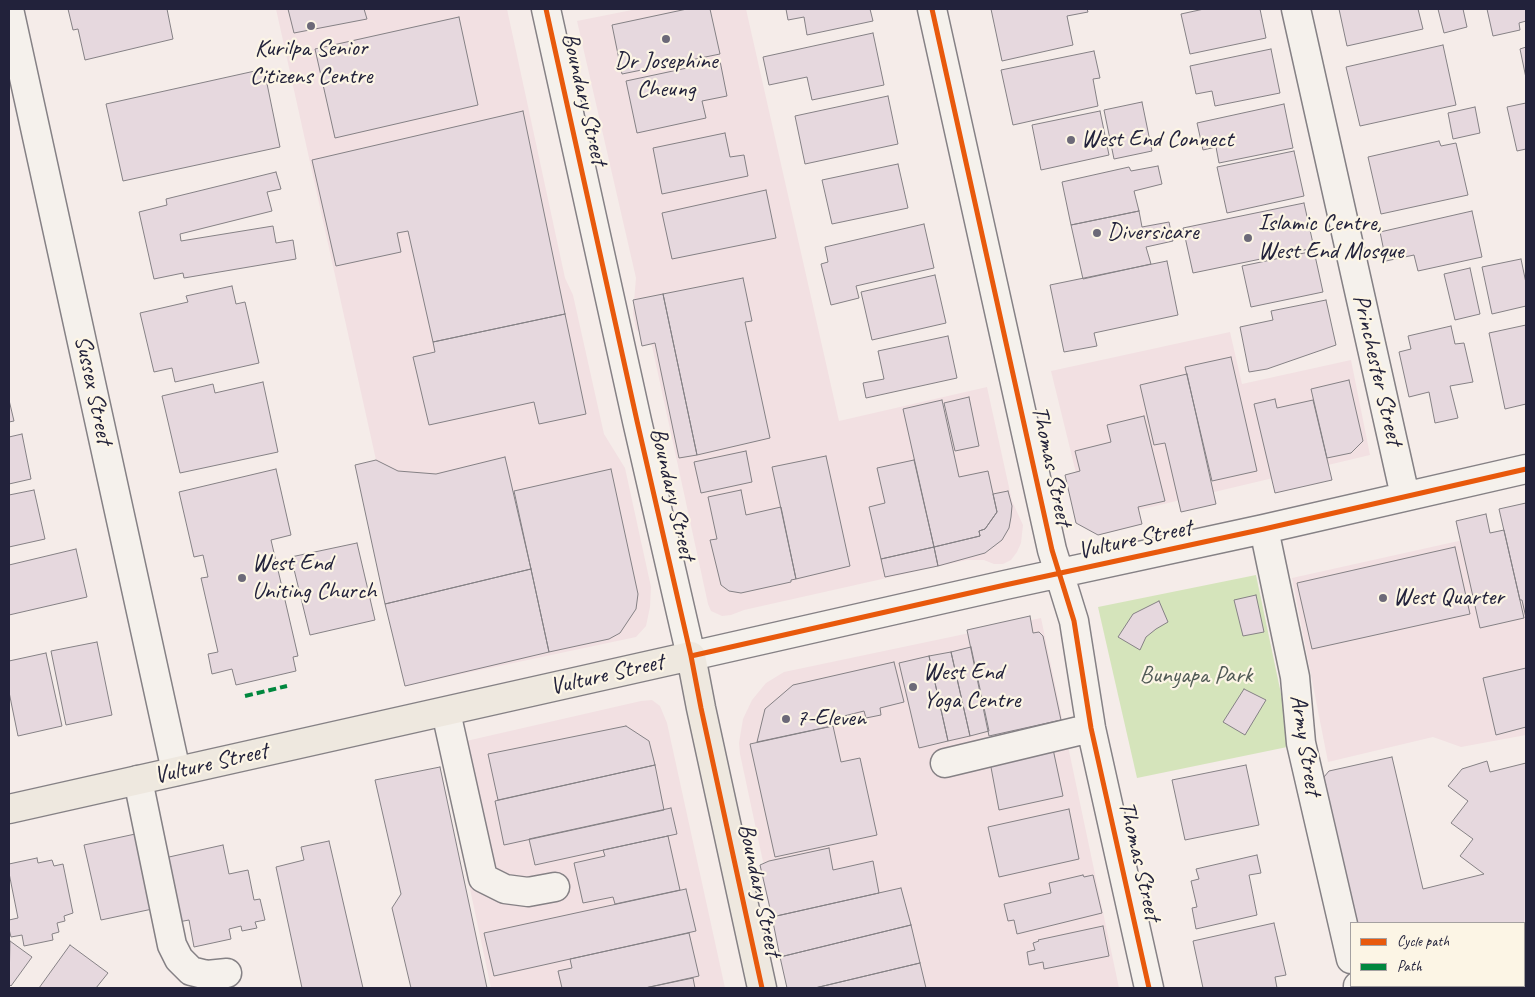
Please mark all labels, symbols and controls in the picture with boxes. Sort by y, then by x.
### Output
marker: Kurilpa Senior Citizens Centre [305,20,317,32]
street label: Boundary Street [555,30,613,168]
marker: Dr Josephine Cheung [660,33,672,45]
place label: Kurilpa Senior Citizens Centre [250,35,372,91]
place label: Dr Josephine Cheung [614,48,718,104]
place label: West End Connect [1081,126,1233,154]
marker: West End Connect [1065,134,1077,146]
place label: Islamic Centre, West End Mosque [1258,210,1404,266]
place label: Diversicare [1107,219,1198,247]
marker: Diversicare [1091,227,1103,239]
marker: Islamic Centre, West End Mosque [1242,232,1254,244]
street label: Princhester Street [1346,292,1408,448]
street label: Sussex Street [67,333,119,447]
street label: Thomas Street [1024,404,1078,528]
street label: Boundary Street [643,425,701,563]
street label: Vulture Street [1075,514,1195,566]
place label: West End Uniting Church [252,550,376,606]
marker: West End Uniting Church [236,572,248,584]
place label: West Quarter [1393,584,1504,612]
marker: West Quarter [1377,592,1389,604]
street label: Vulture Street [547,648,667,702]
place label: West End Yoga Centre [923,659,1020,715]
park label: Bunyapa Park [1140,662,1252,690]
marker: West End Yoga Centre [907,681,919,693]
street label: Army Street [1283,693,1327,797]
place label: 7-Eleven [796,705,866,733]
marker: 7-Eleven [780,713,792,725]
street label: Vulture Street [151,737,271,791]
street label: Thomas Street [1111,798,1167,924]
street label: Boundary Street [731,821,787,959]
legend [1350,922,1525,987]
text: Cycle path [1397,932,1449,951]
text: Path [1397,957,1422,976]

